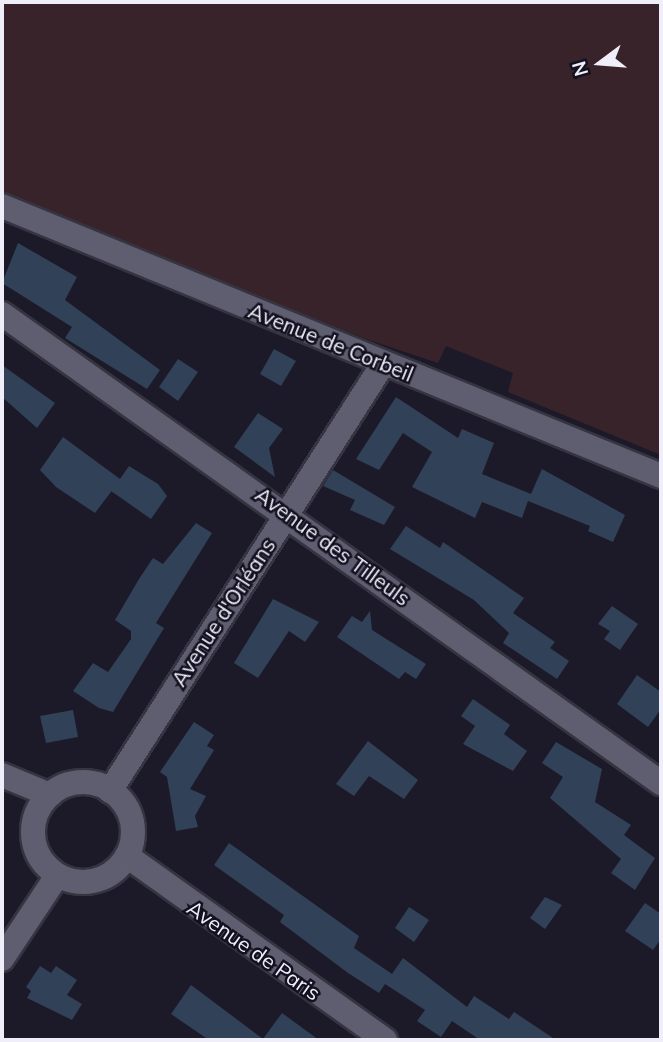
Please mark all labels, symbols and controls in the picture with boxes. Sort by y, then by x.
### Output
north arrow [565,28,635,98]
text: N [566,59,593,79]
street label: Avenue de Corbeil [245,297,417,387]
street label: Avenue des Tilleuls [251,481,415,611]
street label: Avenue d'Orléans [166,533,280,691]
street label: Avenue de Paris [182,895,326,1005]

